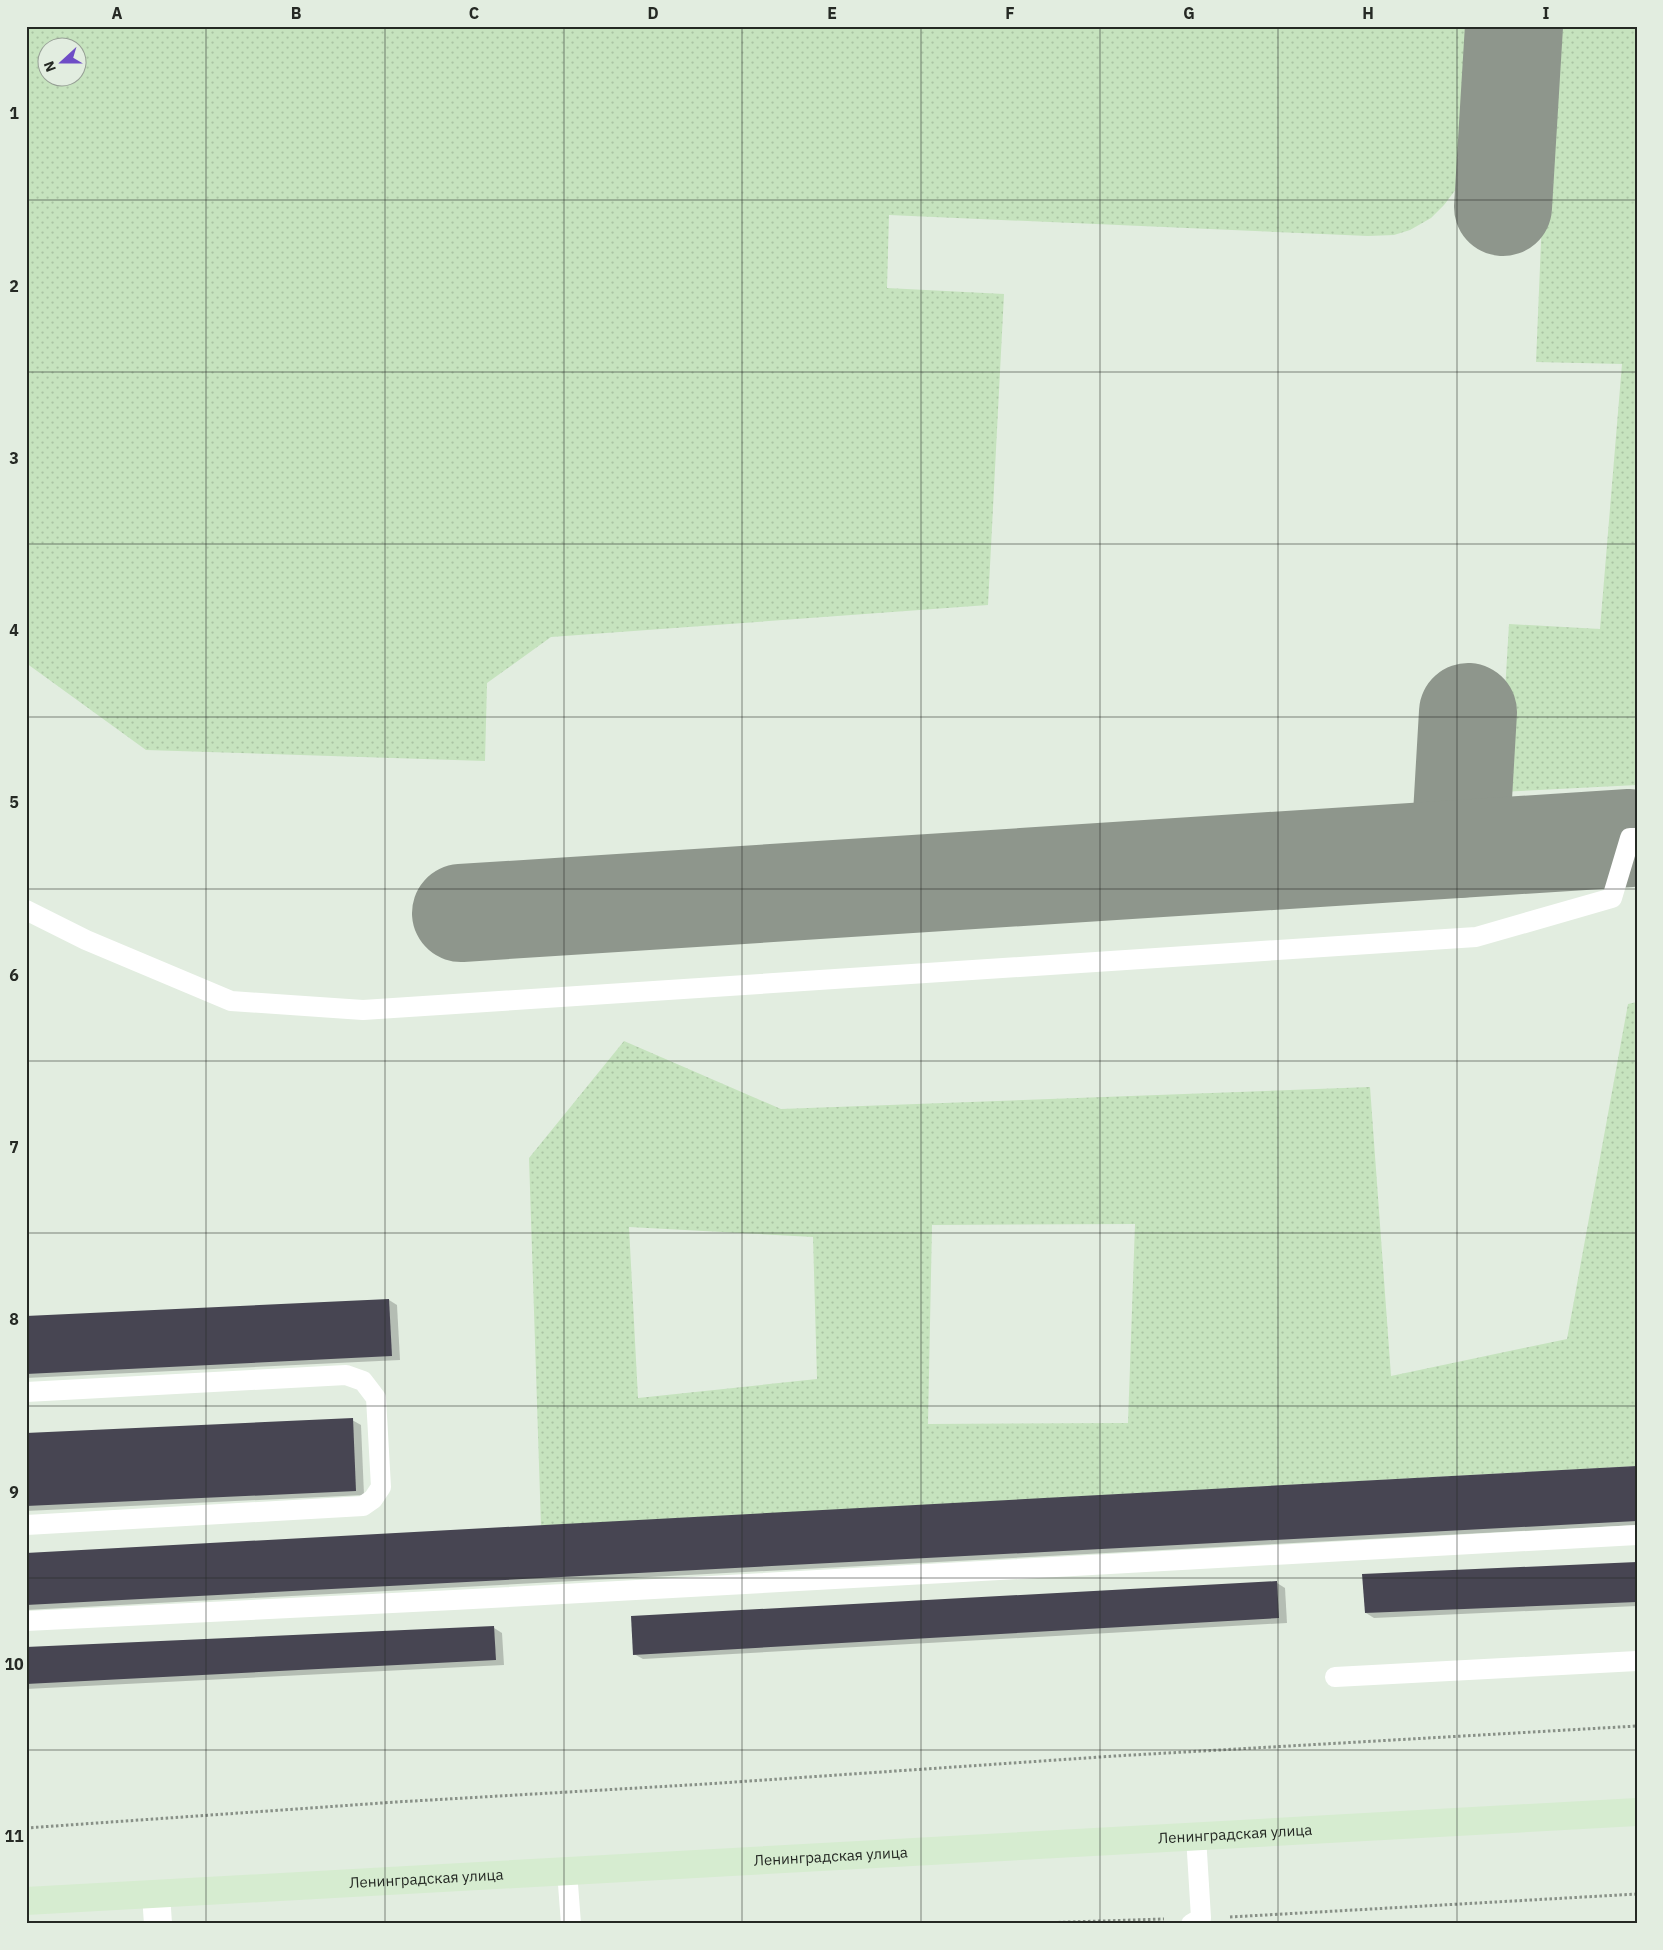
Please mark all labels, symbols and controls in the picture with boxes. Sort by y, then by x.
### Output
text: A [112,3,123,23]
text: B [291,3,302,23]
text: C [469,3,479,23]
text: D [647,3,659,23]
text: E [827,3,837,23]
text: F [1005,3,1015,23]
text: G [1183,3,1195,23]
text: H [1362,3,1374,23]
text: I [1543,3,1550,23]
north arrow [38,38,88,88]
text: N [40,59,60,75]
text: 1 [9,103,19,123]
text: 2 [9,276,19,296]
text: 3 [9,448,19,468]
text: 4 [9,620,19,640]
text: 5 [9,792,19,812]
text: 6 [9,965,19,985]
text: 7 [9,1137,19,1157]
text: 8 [9,1309,19,1329]
text: 9 [9,1482,19,1502]
text: 10 [4,1654,24,1674]
street label: Ленинградская улица [1158,1820,1313,1847]
text: 11 [4,1826,24,1846]
street label: Ленинградская улица [753,1842,908,1870]
street label: Ленинградская улица [349,1865,504,1892]

